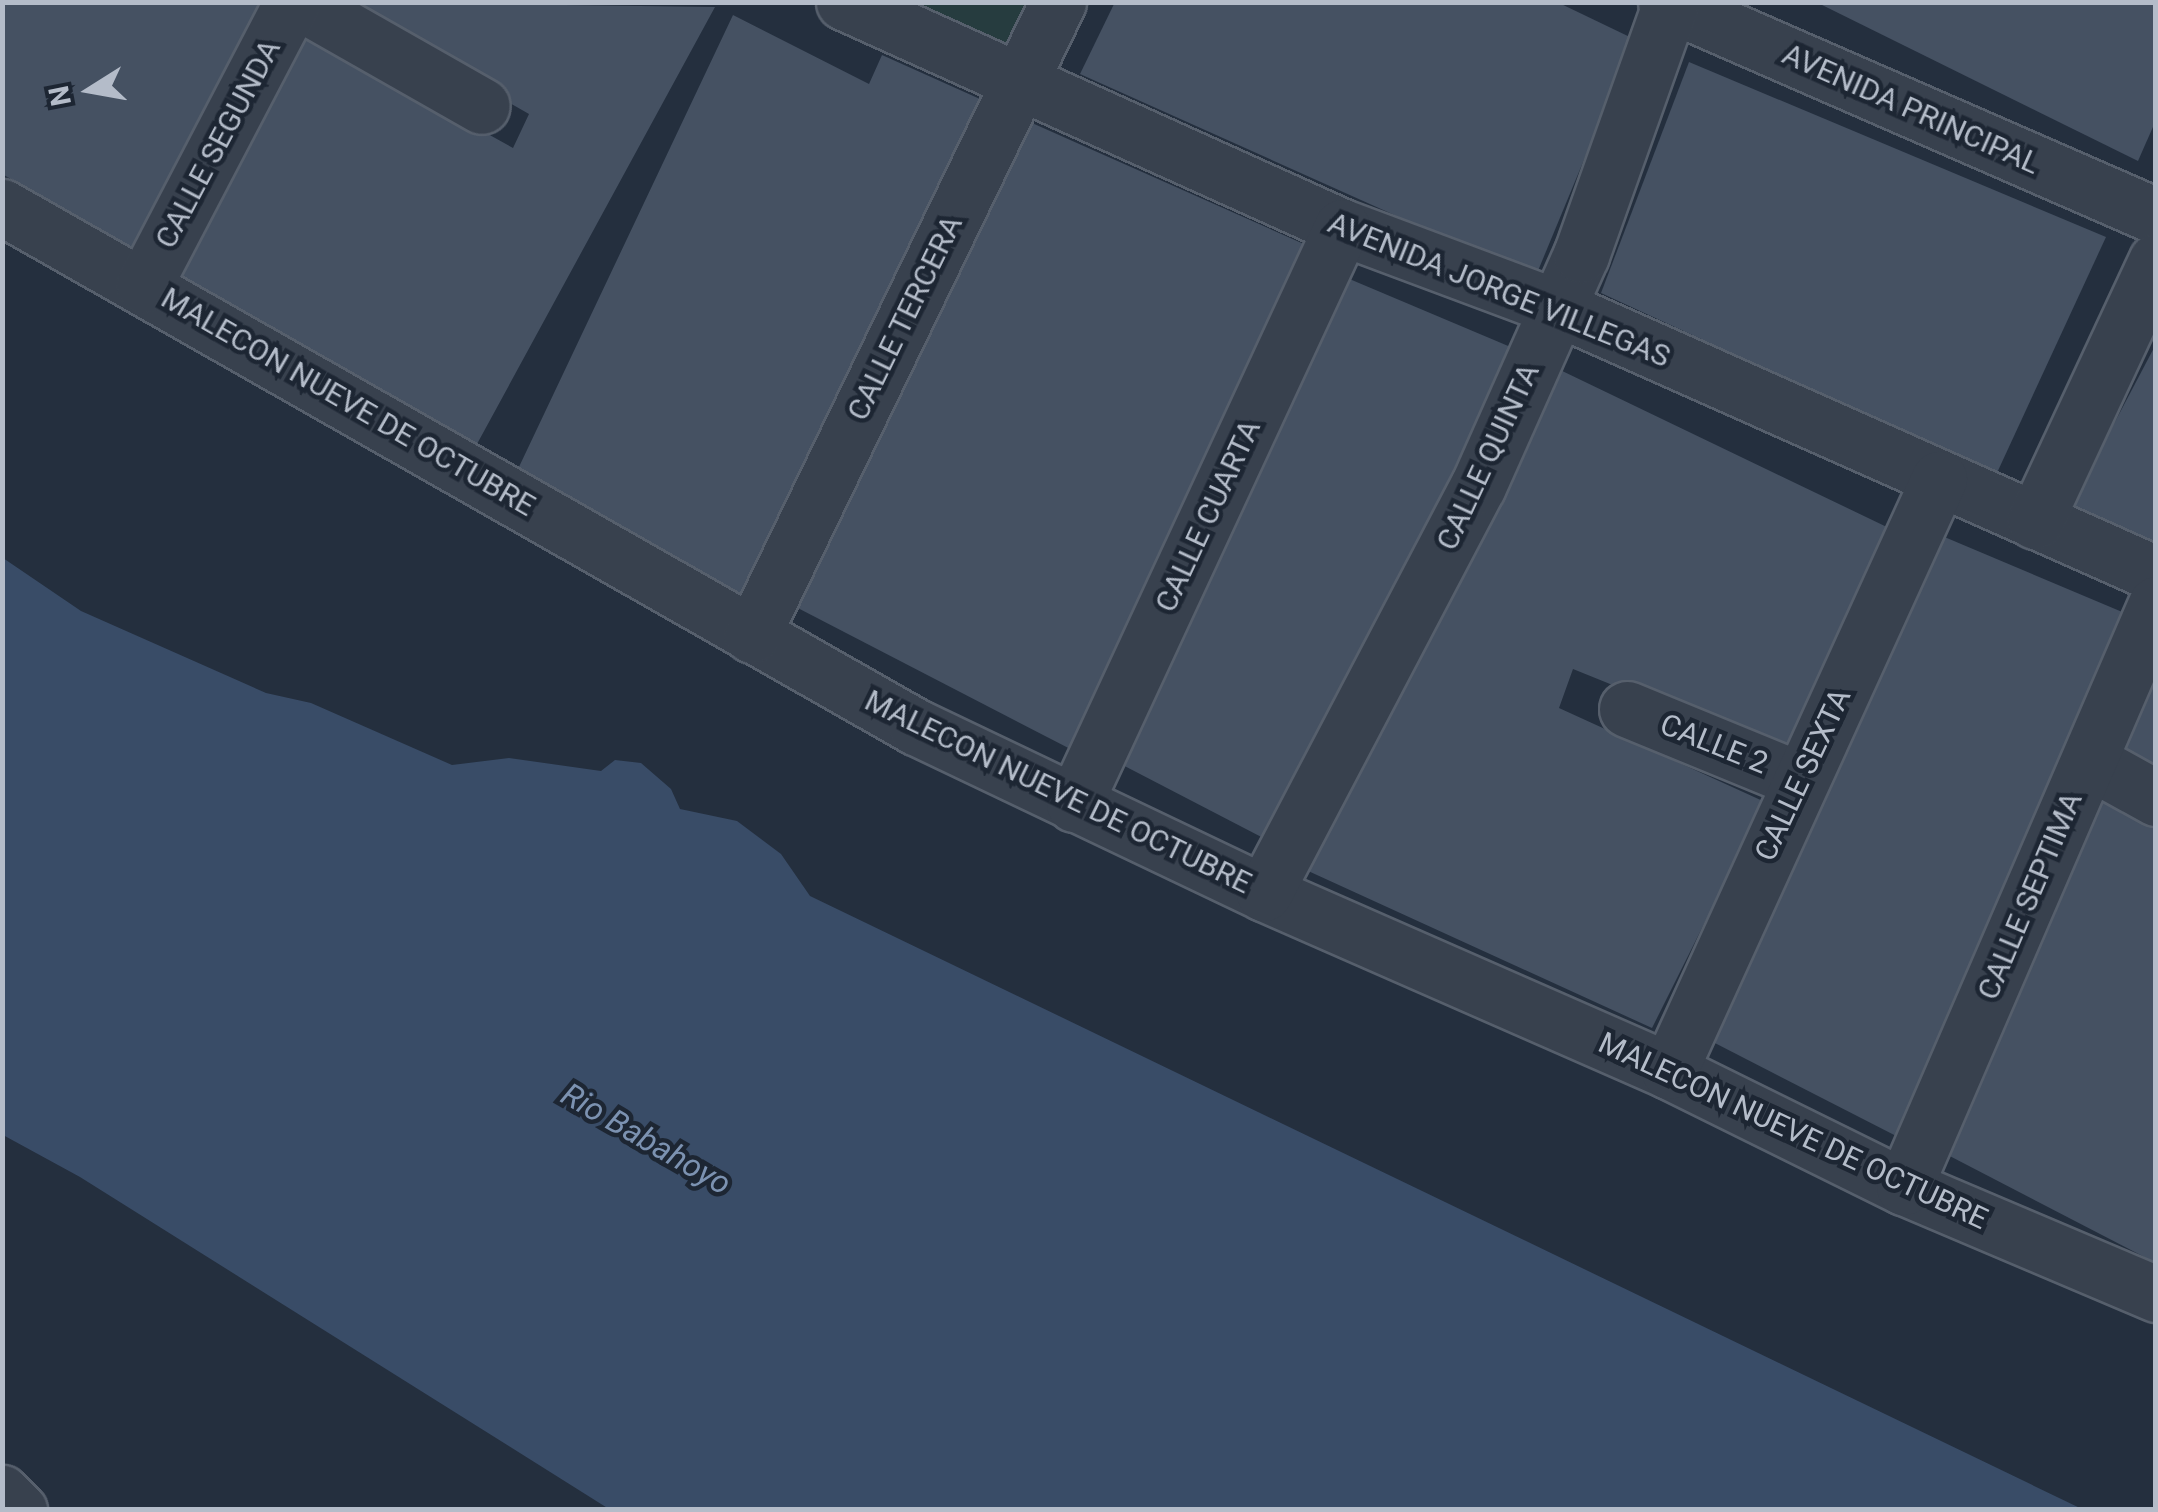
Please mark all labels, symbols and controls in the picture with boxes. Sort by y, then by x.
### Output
street label: CALLE SEGUNDA [148,34,288,254]
street label: AVENIDA PRINCIPAL [1777,36,2045,182]
north arrow [40,40,140,140]
text: N [42,83,78,109]
street label: AVENIDA JORGE VILLEGAS [1323,205,1675,375]
street label: CALLE TERCERA [840,209,970,427]
street label: MALECON NUEVE DE OCTUBRE [155,280,541,524]
street label: CALLE QUINTA [1429,358,1547,556]
street label: CALLE CUARTA [1148,414,1268,618]
street label: MALECON NUEVE DE OCTUBRE [859,683,1257,901]
street label: CALLE SEXTA [1747,683,1859,867]
street label: CALLE 2 [1655,706,1773,782]
street label: CALLE SEPTIMA [1970,787,2090,1005]
street label: MALECON NUEVE DE OCTUBRE [1593,1025,1993,1237]
water label: Rio Babahoyo [554,1075,738,1203]

